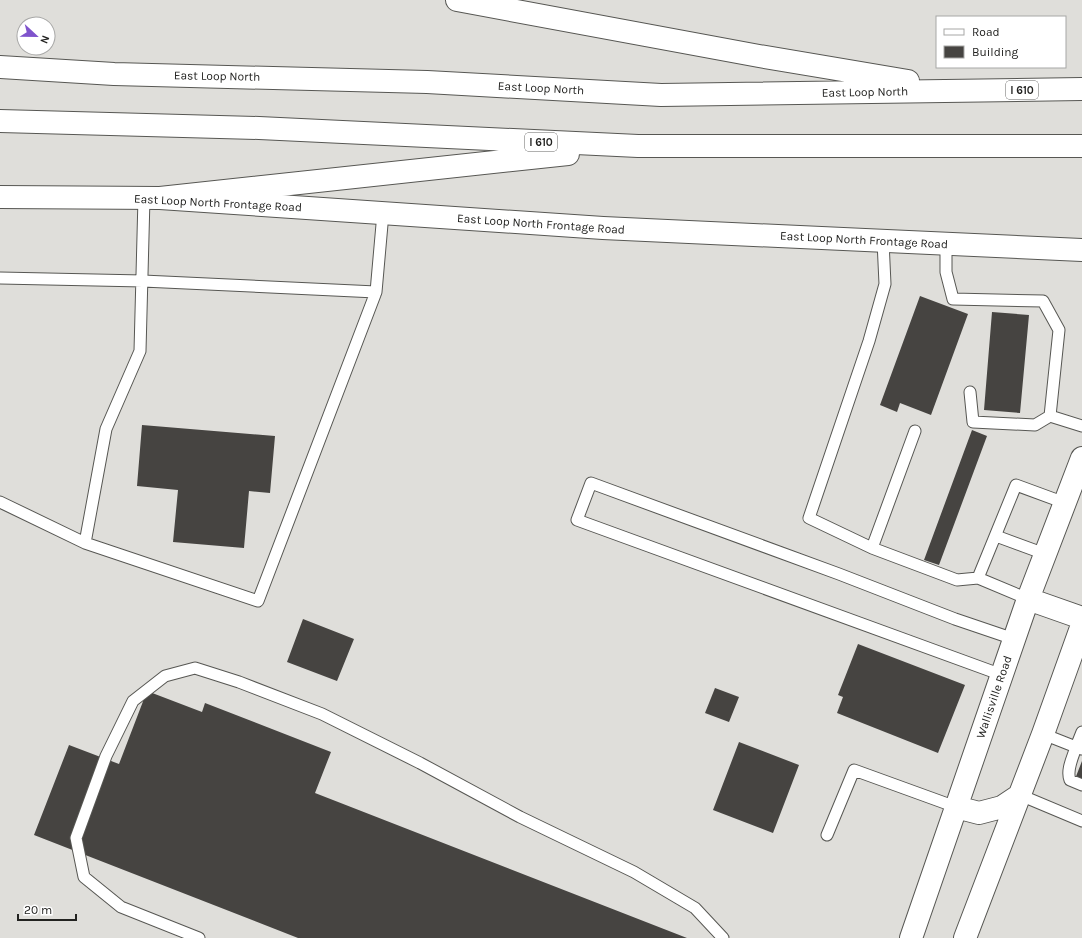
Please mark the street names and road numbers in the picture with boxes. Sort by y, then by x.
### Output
street label: East Loop North [174,68,260,84]
street label: East Loop North [497,79,585,97]
road number: I 610 [1006,81,1038,99]
street label: East Loop North [822,84,908,100]
road number: I 610 [525,133,557,151]
street label: East Loop North Frontage Road [134,192,302,214]
street label: East Loop North Frontage Road [457,211,625,237]
street label: East Loop North Frontage Road [780,229,948,251]
street label: Wallisville Road [973,654,1015,740]

